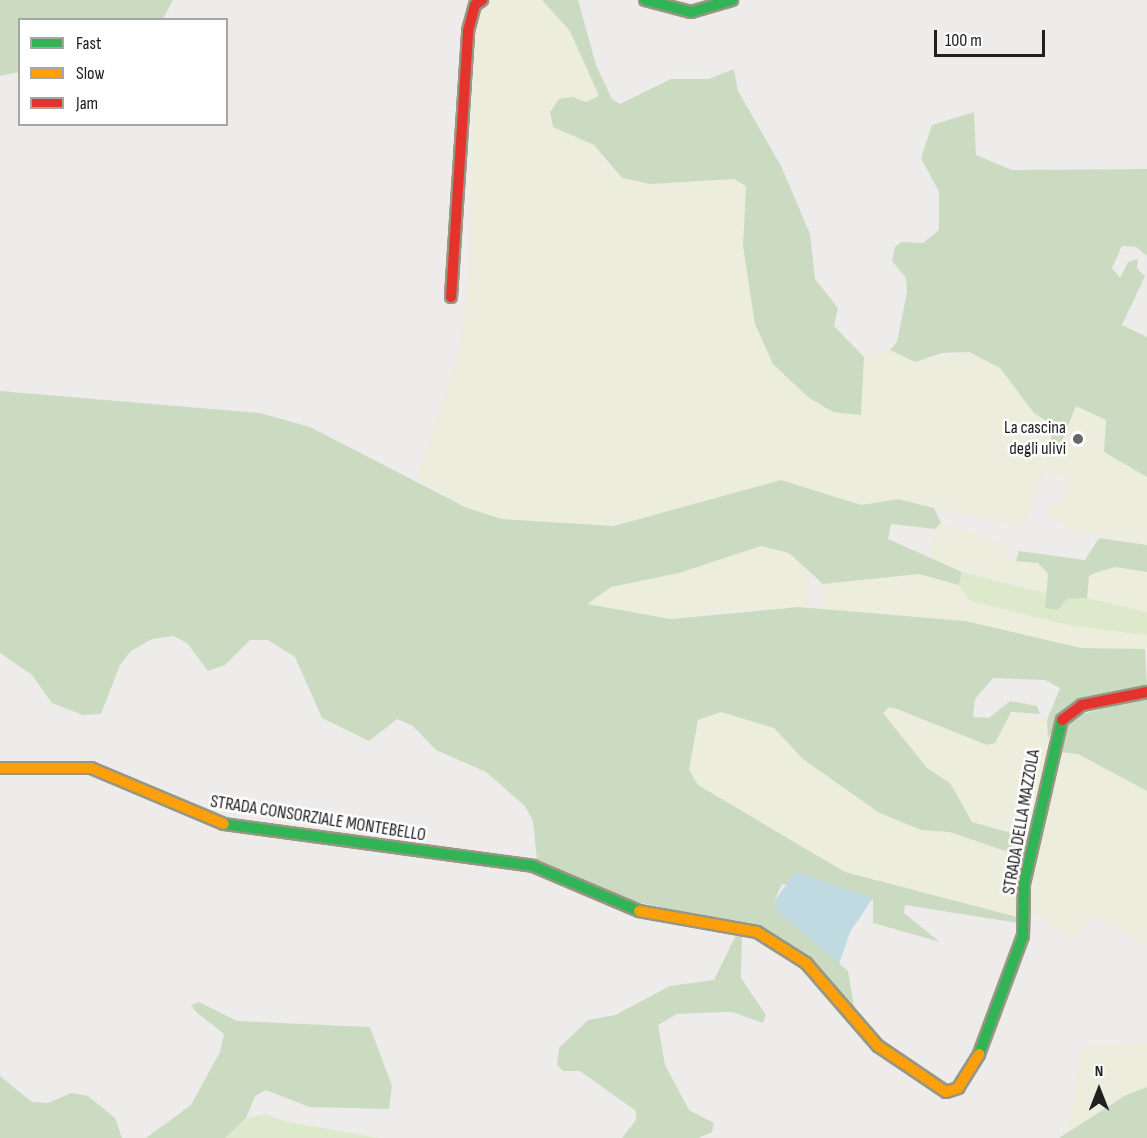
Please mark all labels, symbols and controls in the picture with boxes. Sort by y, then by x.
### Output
legend [18,18,228,126]
scale bar [937,18,1048,56]
text: 100 m [945,30,982,51]
text: Fast [76,33,101,54]
text: Slow [76,63,105,84]
text: Jam [76,93,98,114]
place label: La cascina degli ulivi [1004,418,1066,460]
marker: La cascina degli ulivi [1071,432,1085,446]
street label: STRADA DELLA MAZZOLA [999,748,1045,896]
street label: STRADA CONSORZIALE MONTEBELLO [209,791,427,847]
north arrow [1069,1060,1129,1120]
text: N [1095,1062,1103,1081]

